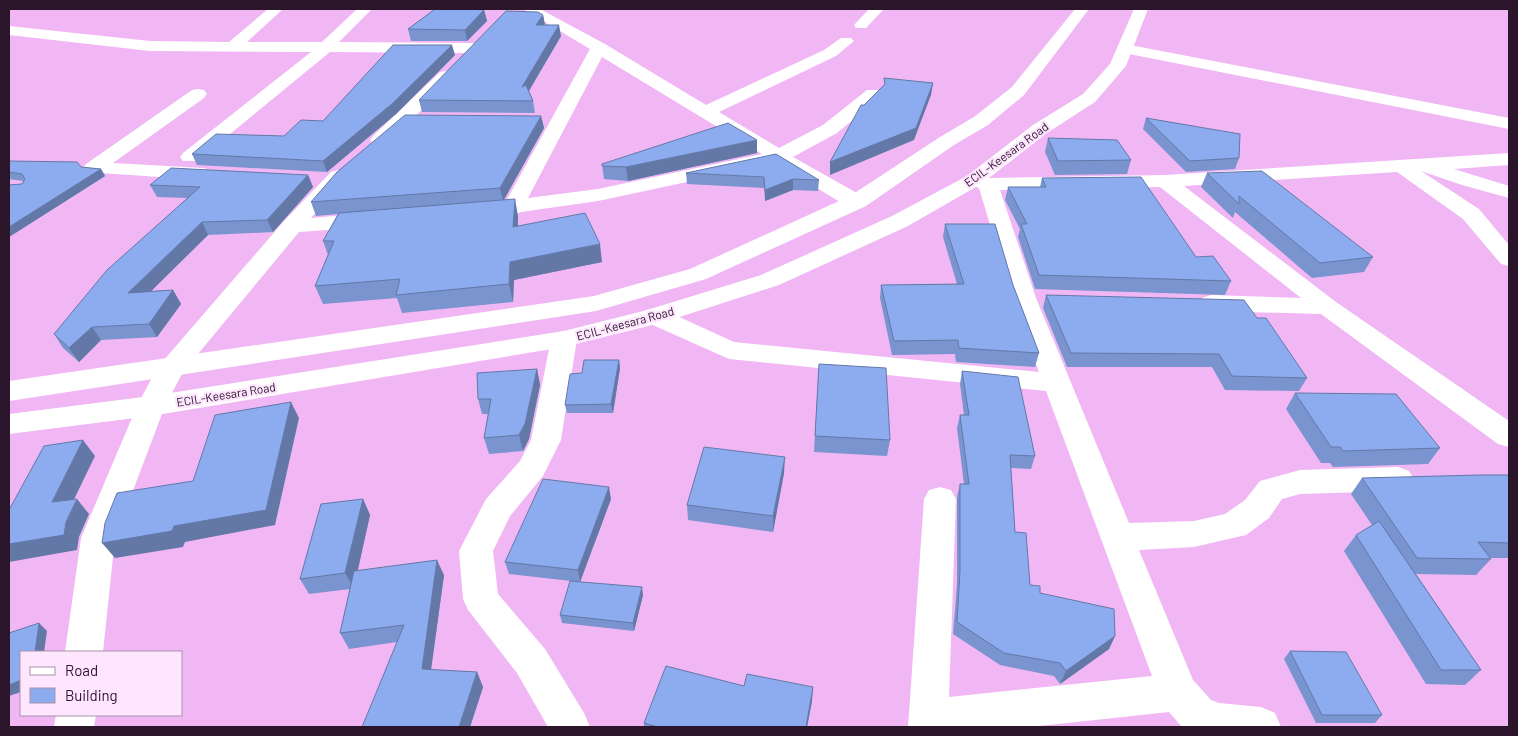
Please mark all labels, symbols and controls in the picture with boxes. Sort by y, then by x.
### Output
street label: ECIL-Keesara Road [961,119,1051,189]
street label: ECIL-Keesara Road [575,303,675,343]
street label: ECIL-Keesara Road [175,379,277,409]
legend [20,651,182,716]
text: Road [65,661,98,679]
text: Building [65,686,118,704]

